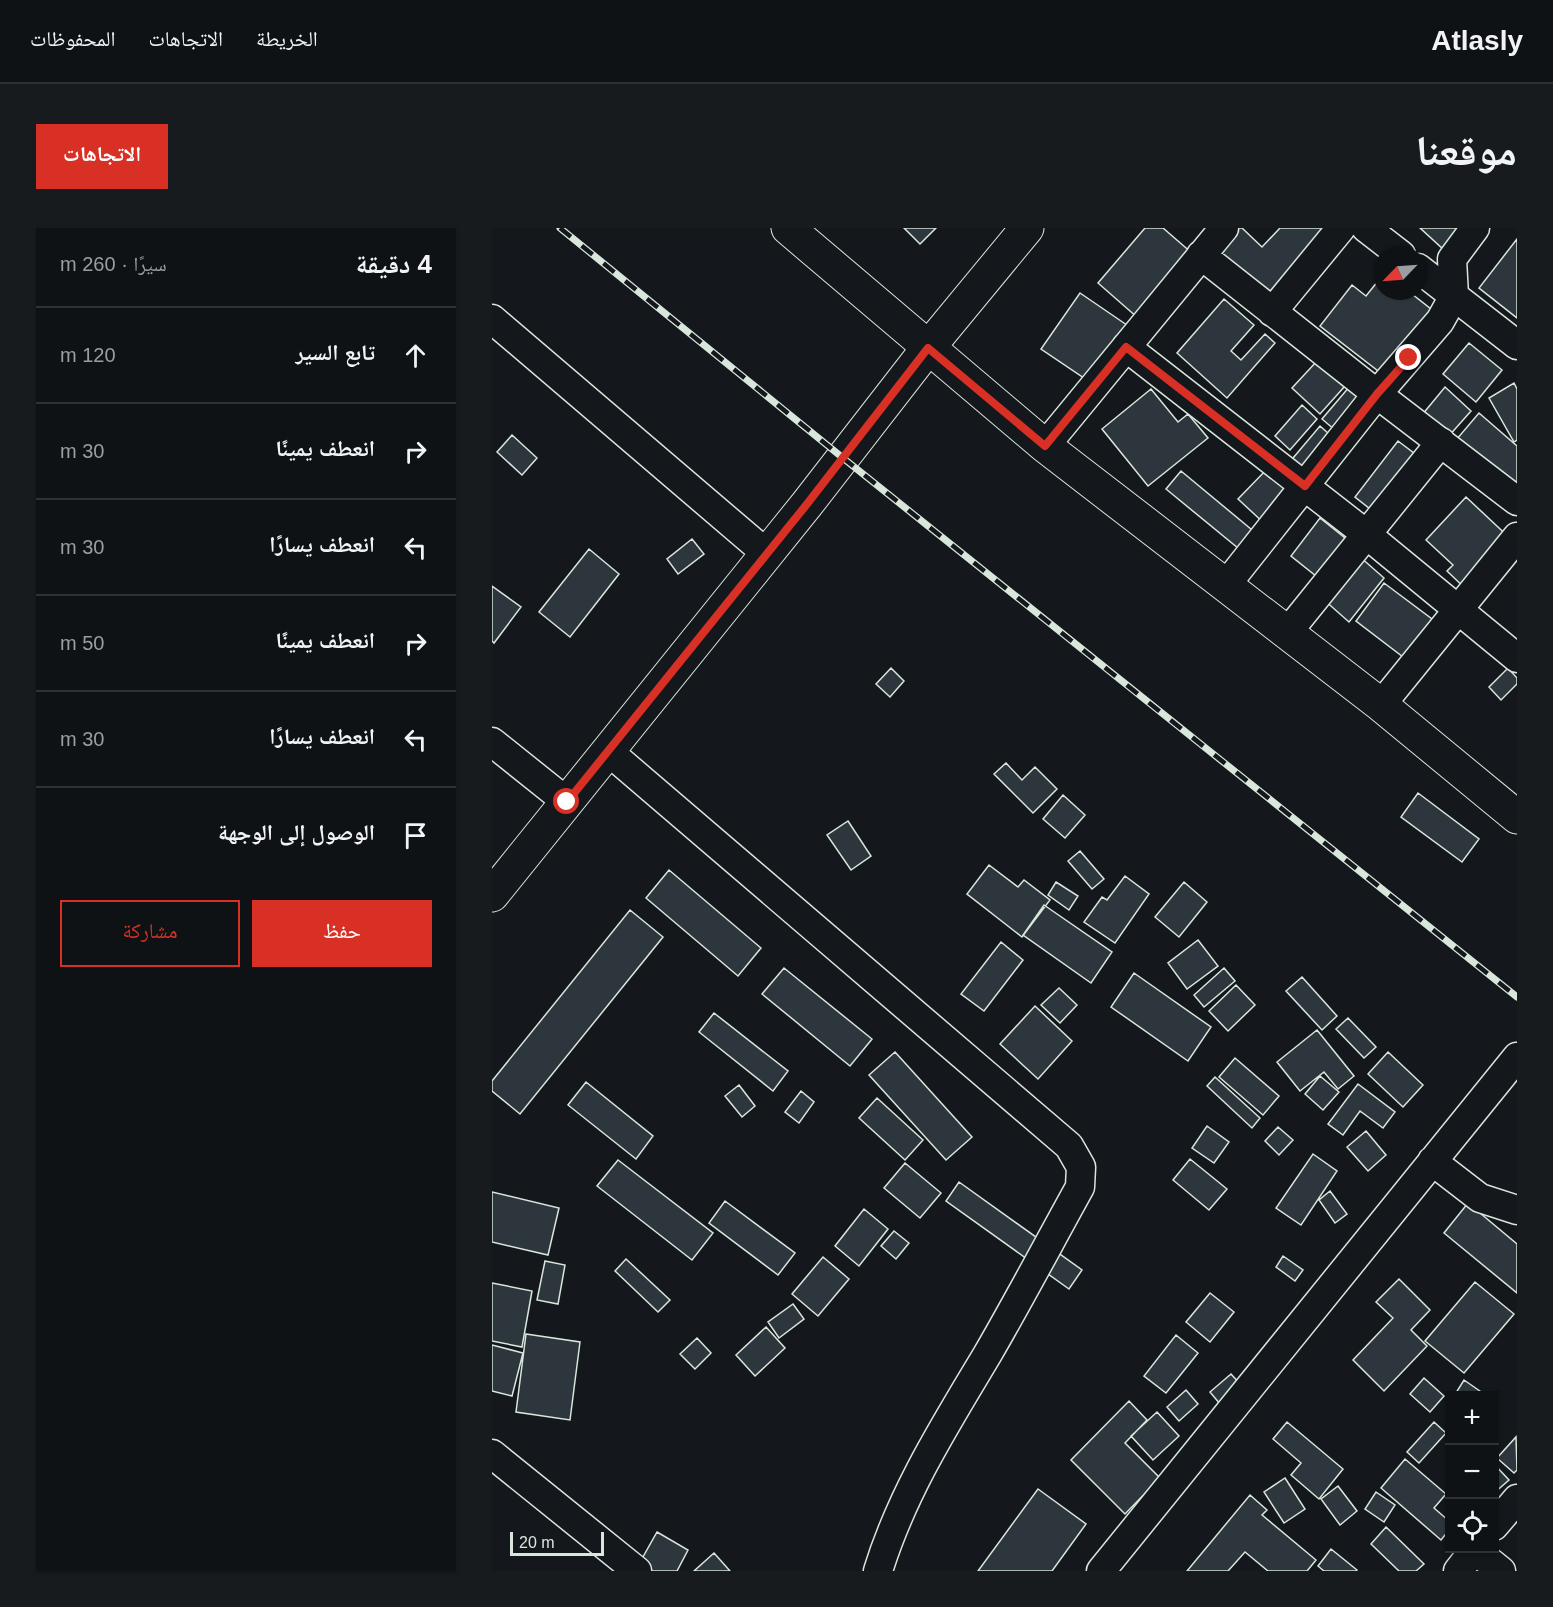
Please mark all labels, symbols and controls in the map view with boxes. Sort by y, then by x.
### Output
text: Atlasly [1431,25,1523,56]
text: المحفوظات [30,27,115,50]
text: الاتجاهات [148,27,223,50]
text: الخريطة [256,27,318,50]
button: الاتجاهات [36,124,168,189]
text: موقعنا [1416,127,1517,174]
north arrow [1373,246,1427,300]
text: 4 دقيقة [356,249,432,279]
text: سيرًا · 260 m [60,253,167,275]
icon: ahead [399,339,432,372]
text: تابع السير [295,340,375,365]
text: 120 m [60,344,116,366]
route end [1395,344,1421,370]
icon: right [399,435,432,468]
text: انعطف يمينًا [276,436,375,461]
text: 30 m [60,440,104,462]
icon: left [399,531,432,564]
text: انعطف يسارًا [269,532,375,557]
text: 30 m [60,536,104,558]
icon: right [399,627,432,660]
text: انعطف يمينًا [276,628,375,653]
text: 50 m [60,632,104,654]
icon: left [399,723,432,756]
text: انعطف يسارًا [269,724,375,749]
text: 30 m [60,728,104,750]
route start [553,788,579,814]
icon: arrive [399,819,432,852]
text: الوصول إلى الوجهة [218,820,375,845]
button: مشاركة [60,900,240,967]
button: حفظ [252,900,432,967]
map controls [1445,1391,1499,1553]
button: + [1445,1391,1499,1445]
button: − [1445,1445,1499,1499]
button: locate [1445,1499,1499,1553]
scale bar [510,1529,604,1556]
text: 20 m [519,1534,555,1551]

